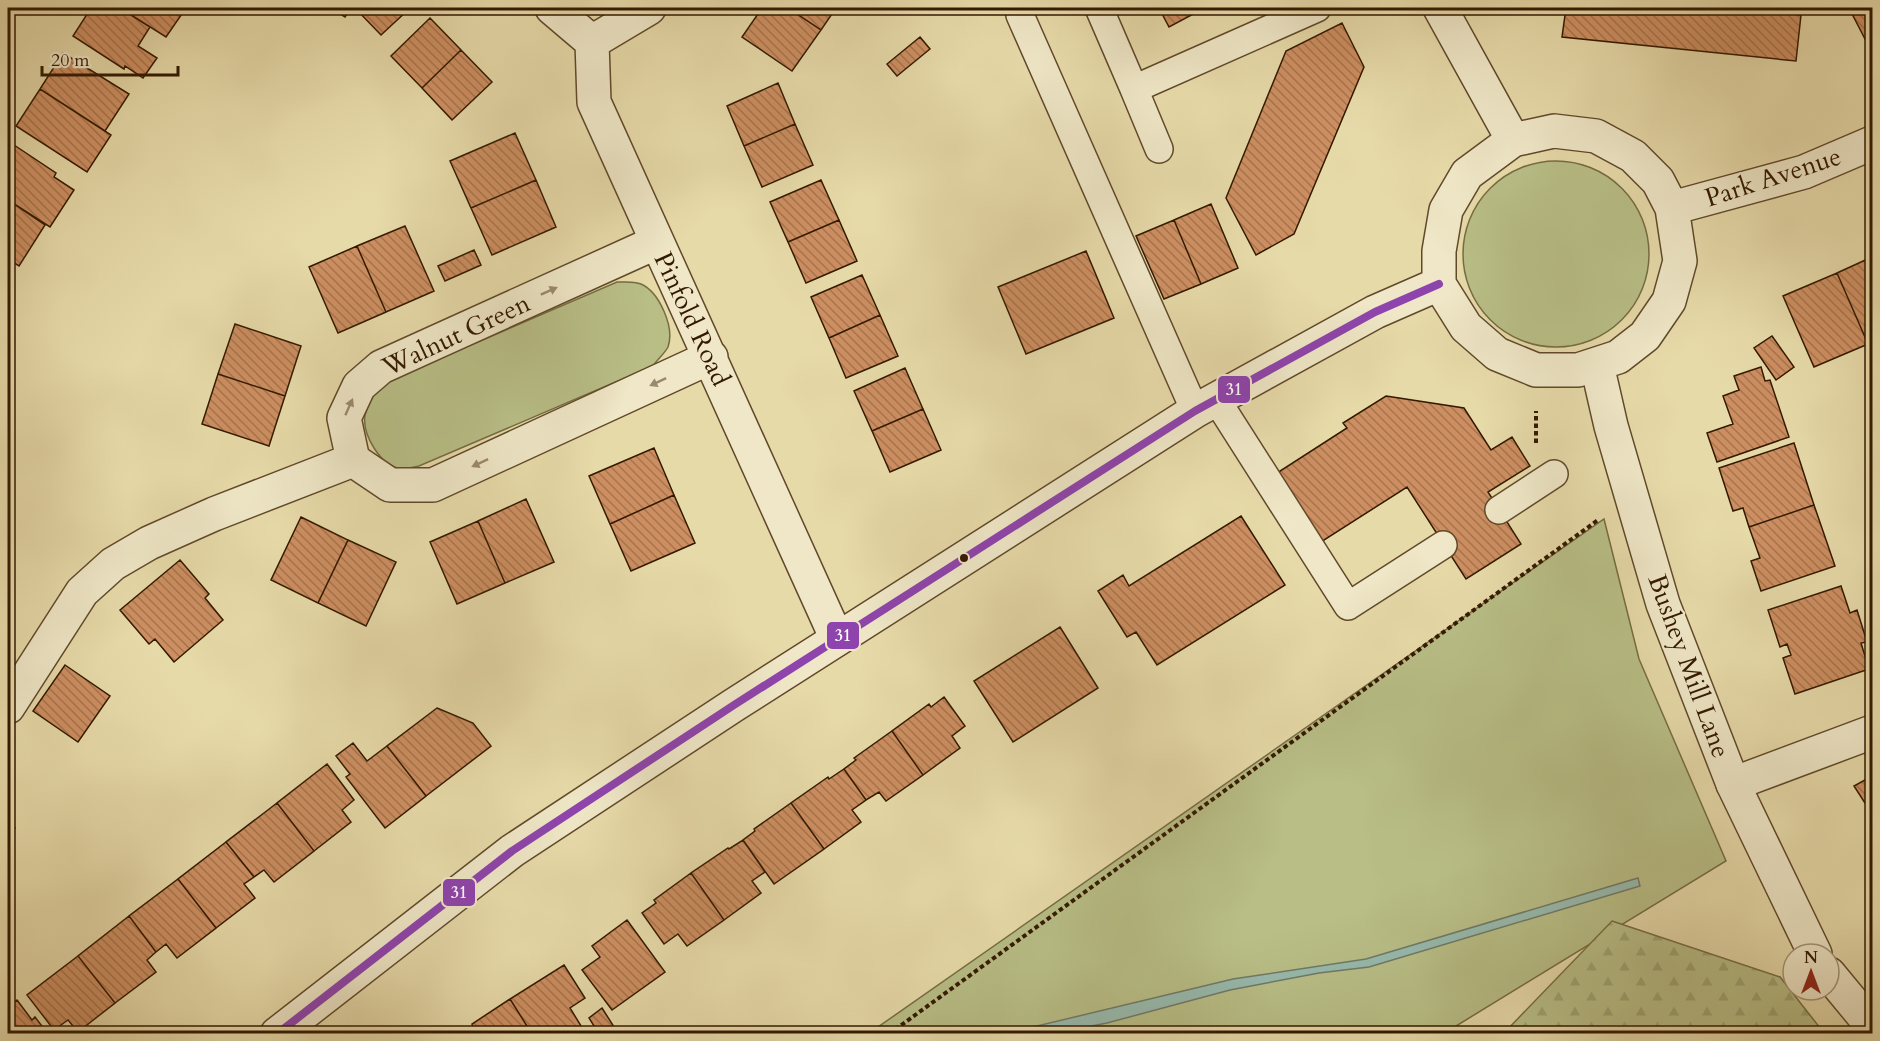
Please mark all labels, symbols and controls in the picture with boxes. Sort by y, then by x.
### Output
scale bar [42,39,178,77]
text: 20 m [51,48,90,73]
street label: Park Avenue [1700,139,1846,215]
street label: Pinfold Road [646,246,738,392]
street label: Walnut Green [376,285,536,385]
one-way arrow [541,286,559,296]
line badge: 31 [1217,375,1251,404]
one-way arrow [649,377,666,386]
text: 31 [1226,379,1242,401]
one-way arrow [345,398,354,416]
one-way arrow [471,458,489,468]
unlabelled marker [958,552,970,564]
street label: Bushey Mill Lane [1640,569,1738,763]
line badge: 31 [826,621,860,650]
text: 31 [835,625,851,647]
line badge: 31 [442,878,476,907]
text: 31 [451,882,467,904]
north arrow [1781,942,1841,1002]
text: N [1804,947,1818,969]

